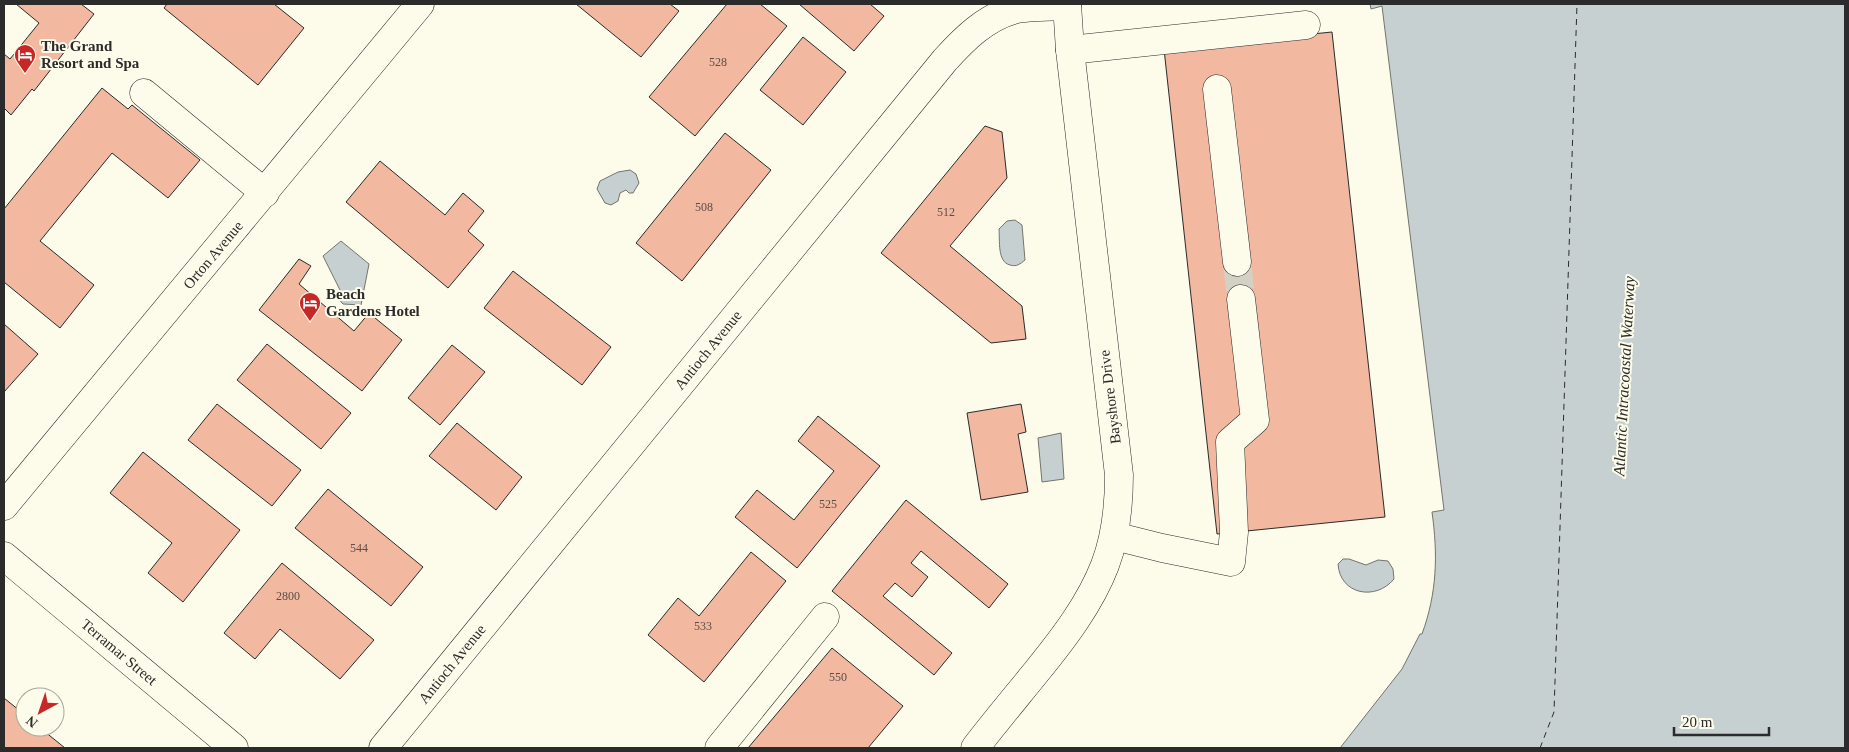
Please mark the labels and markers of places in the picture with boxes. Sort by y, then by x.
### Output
place label: The Grand Resort and Spa [41,38,140,71]
hotel icon: The Grand Resort and Spa [13,43,37,74]
place label: Beach Gardens Hotel [326,286,420,319]
hotel icon: Beach Gardens Hotel [298,291,322,322]

